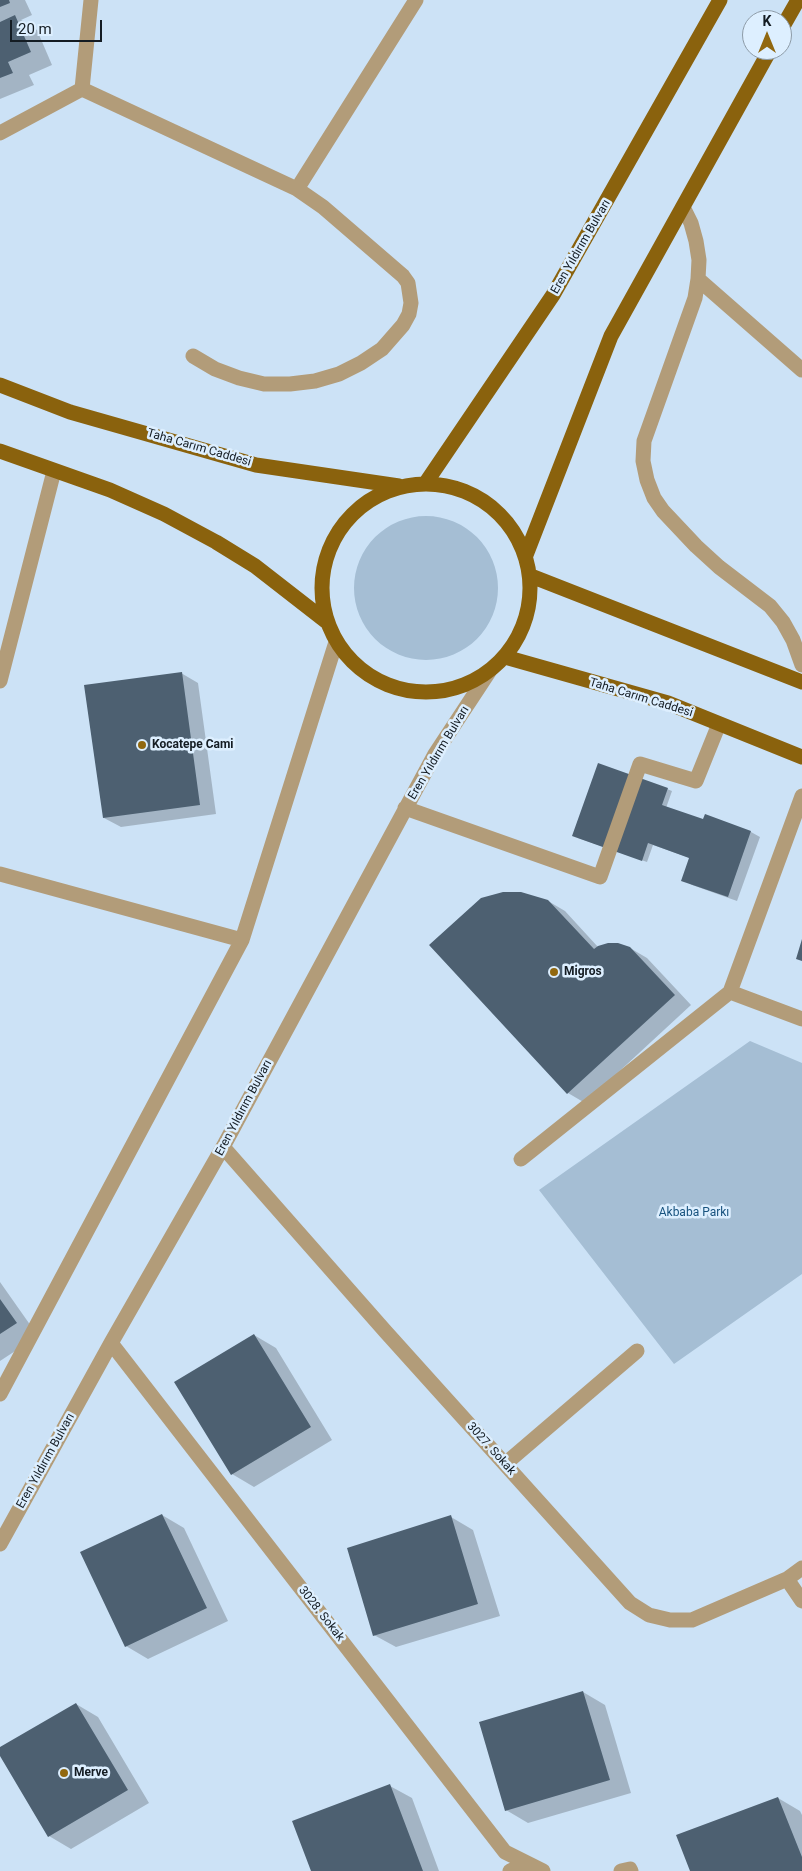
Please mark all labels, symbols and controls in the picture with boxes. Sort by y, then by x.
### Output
scale bar [12,10,105,42]
north arrow [742,10,792,60]
text: K [763,13,771,29]
text: 20 m [18,20,52,38]
street label: Eren Yıldırım Bulvarı [548,197,614,297]
street label: Taha Carım Caddesi [145,426,253,470]
street label: Taha Carım Caddesi [588,675,694,721]
street label: Eren Yıldırım Bulvarı [405,704,473,802]
place label: Kocatepe Cami [152,738,234,752]
marker: Kocatepe Cami [136,739,148,751]
place label: Migros [564,965,602,979]
marker: Migros [548,966,560,978]
street label: Eren Yıldırım Bulvarı [213,1058,275,1158]
park label: Akbaba Parkı [659,1206,729,1220]
street label: Eren Yıldırım Bulvarı [14,1411,78,1511]
street label: 3027. Sokak [464,1420,518,1478]
street label: 3028. Sokak [295,1584,347,1644]
place label: Merve [74,1766,108,1780]
marker: Merve [58,1767,70,1779]

